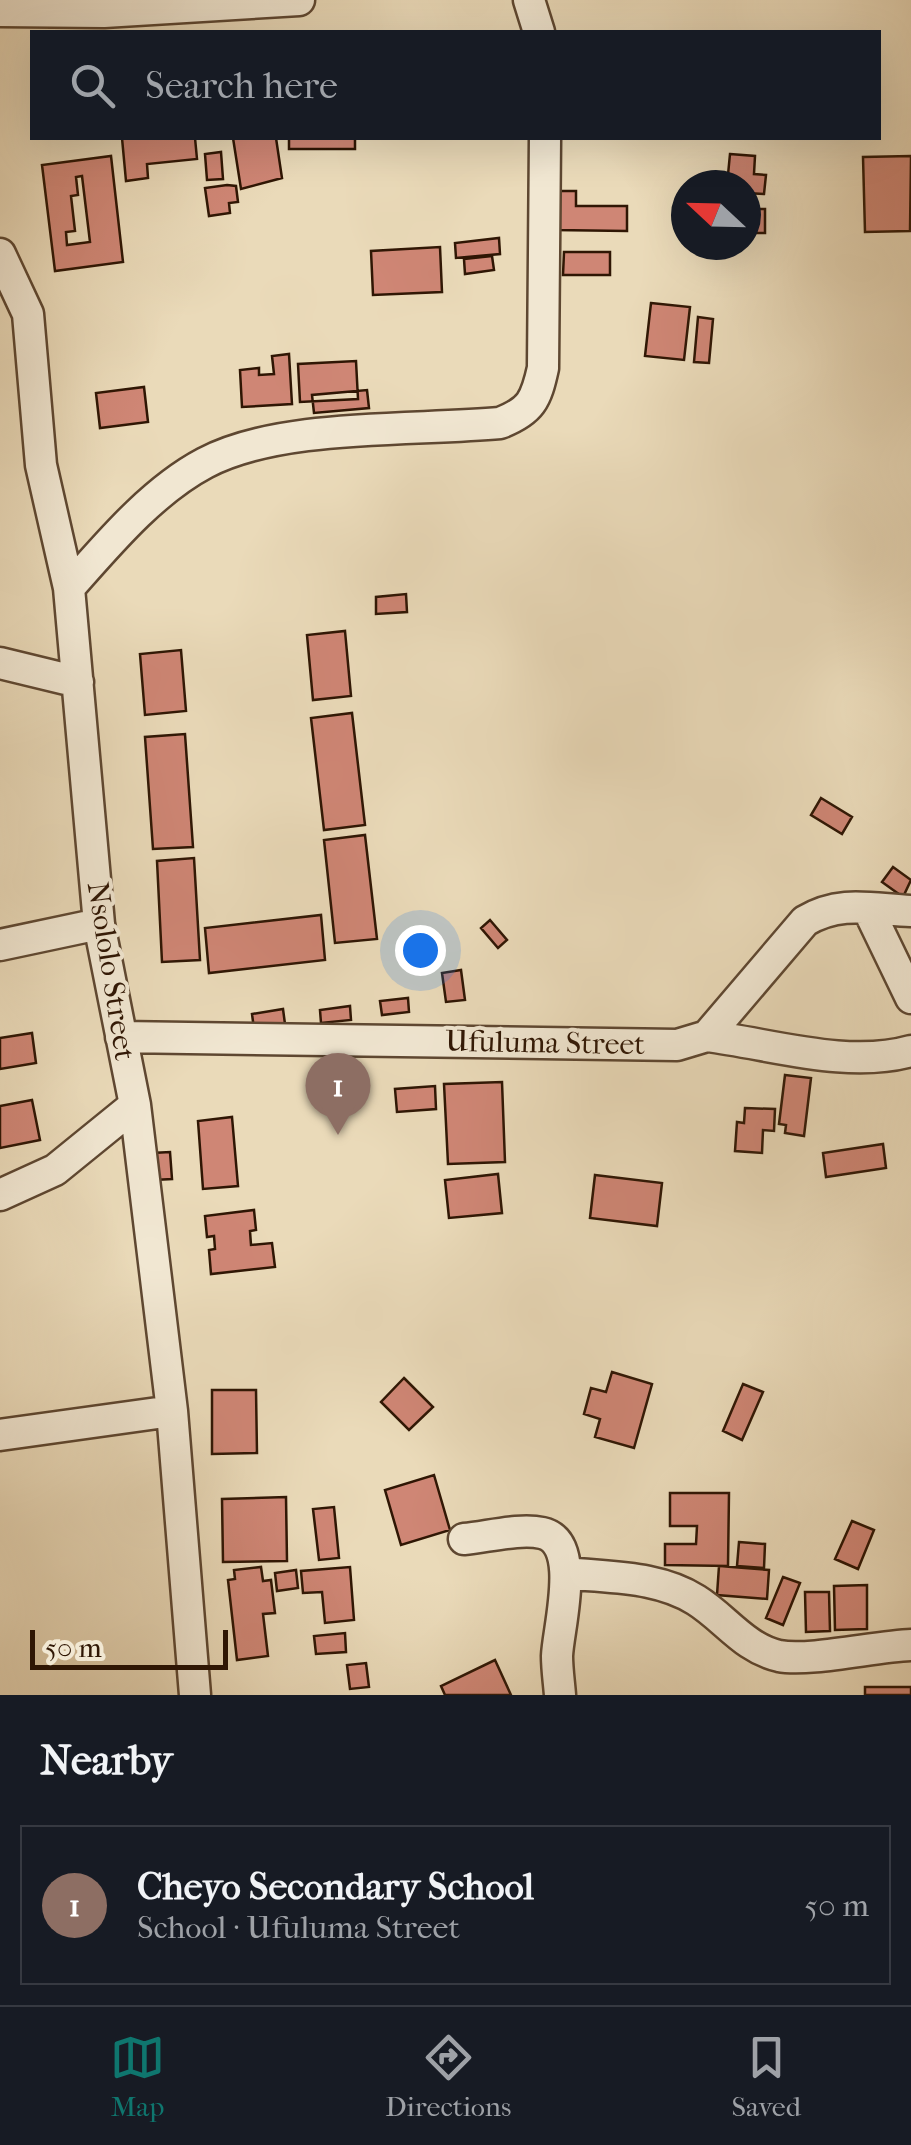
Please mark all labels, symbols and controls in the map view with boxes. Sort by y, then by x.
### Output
search box [30,30,881,140]
icon: search [65,58,120,113]
text: Search here [145,63,338,108]
north arrow [671,170,761,260]
street label: Nsololo Street [80,879,142,1063]
your location [395,925,446,976]
street label: Ufuluma Street [445,1024,646,1062]
pin: 1 [306,1052,370,1135]
scale bar [30,1625,228,1670]
text: 50 m [45,1631,102,1664]
text: Nearby [40,1736,172,1785]
text: Cheyo Secondary School [137,1864,534,1909]
text: 1 [69,1887,80,1924]
text: 50 m [804,1887,869,1924]
text: School · Ufuluma Street [137,1909,460,1946]
tab: Map [110,2030,165,2123]
tab: Directions [385,2030,511,2123]
tab: Saved [731,2030,801,2123]

